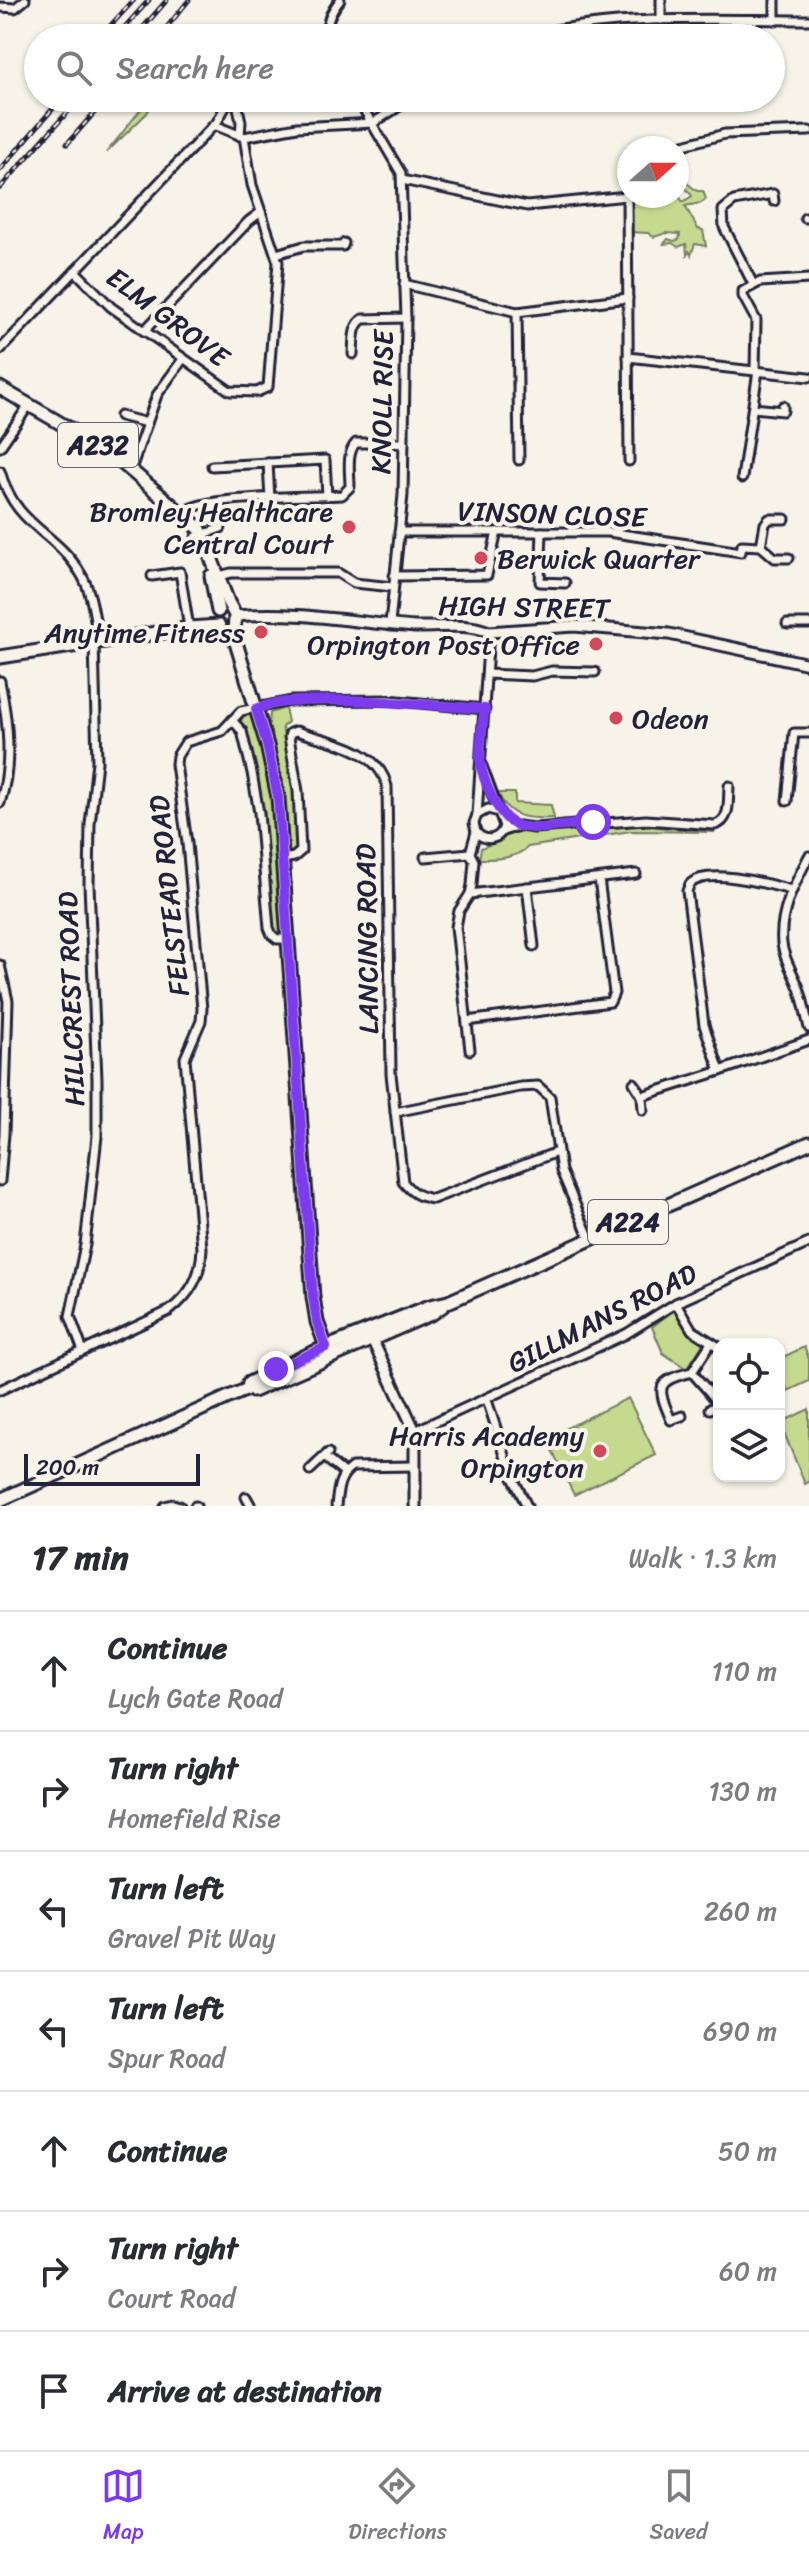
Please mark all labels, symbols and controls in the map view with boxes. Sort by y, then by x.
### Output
search box [24,24,785,112]
text: Search here [116,41,274,95]
icon: search [52,46,96,90]
north arrow [617,136,689,208]
street label: ELM GROVE [96,254,242,381]
street label: KNOLL RISE [356,328,408,474]
road number: A232 [58,423,138,467]
street label: VINSON CLOSE [457,486,649,542]
place label: Bromley Healthcare Central Court [90,487,335,568]
marker: Bromley Healthcare Central Court [340,518,358,536]
place label: Berwick Quarter [497,534,701,583]
marker: Berwick Quarter [472,549,490,567]
street label: HIGH STREET [438,581,611,633]
place label: Anytime Fitness [43,608,245,657]
place label: Orpington Post Office [307,620,580,669]
marker: Anytime Fitness [252,623,270,641]
marker: Orpington Post Office [587,635,605,653]
place label: Odeon [632,694,709,743]
marker: Odeon [607,709,625,727]
street label: FELSTEAD ROAD [134,793,204,999]
route start [575,804,611,840]
street label: LANCING ROAD [341,843,393,1035]
street label: HILLCREST ROAD [43,891,99,1107]
road number: A224 [588,1200,668,1244]
street label: GILLMANS ROAD [498,1249,706,1387]
map controls [713,1338,785,1482]
button: locate [713,1338,785,1410]
route end [258,1351,294,1387]
button: layers [713,1410,785,1482]
place label: Harris Academy Orpington [389,1411,584,1492]
marker: Harris Academy Orpington [591,1442,609,1460]
text: 200 m [36,1448,99,1487]
scale bar [24,1450,200,1486]
text: 17 min [32,1528,129,1588]
text: Walk · 1.3 km [628,1535,777,1581]
text: Continue [108,1621,227,1675]
text: 110 m [712,1648,777,1694]
icon: ahead [32,1649,76,1693]
text: Lych Gate Road [108,1675,283,1721]
text: Turn right [108,1741,238,1795]
text: 130 m [708,1768,777,1814]
icon: right [32,1769,76,1813]
text: Homefield Rise [108,1795,281,1841]
text: Turn left [108,1861,224,1915]
text: 260 m [704,1888,777,1934]
icon: left [32,1889,76,1933]
text: Gravel Pit Way [108,1915,276,1961]
text: Turn left [108,1981,224,2035]
text: 690 m [703,2008,777,2054]
icon: left [32,2009,76,2053]
text: Spur Road [108,2035,225,2081]
text: Continue [108,2124,227,2178]
text: 50 m [718,2128,777,2174]
icon: ahead [32,2129,76,2173]
text: Turn right [108,2221,238,2275]
text: 60 m [719,2248,777,2294]
icon: right [32,2249,76,2293]
text: Court Road [108,2275,236,2321]
text: Arrive at destination [108,2364,382,2418]
icon: arrive [32,2369,76,2413]
tab: Map [101,2464,145,2551]
tab: Directions [348,2464,447,2551]
tab: Saved [650,2464,708,2551]

